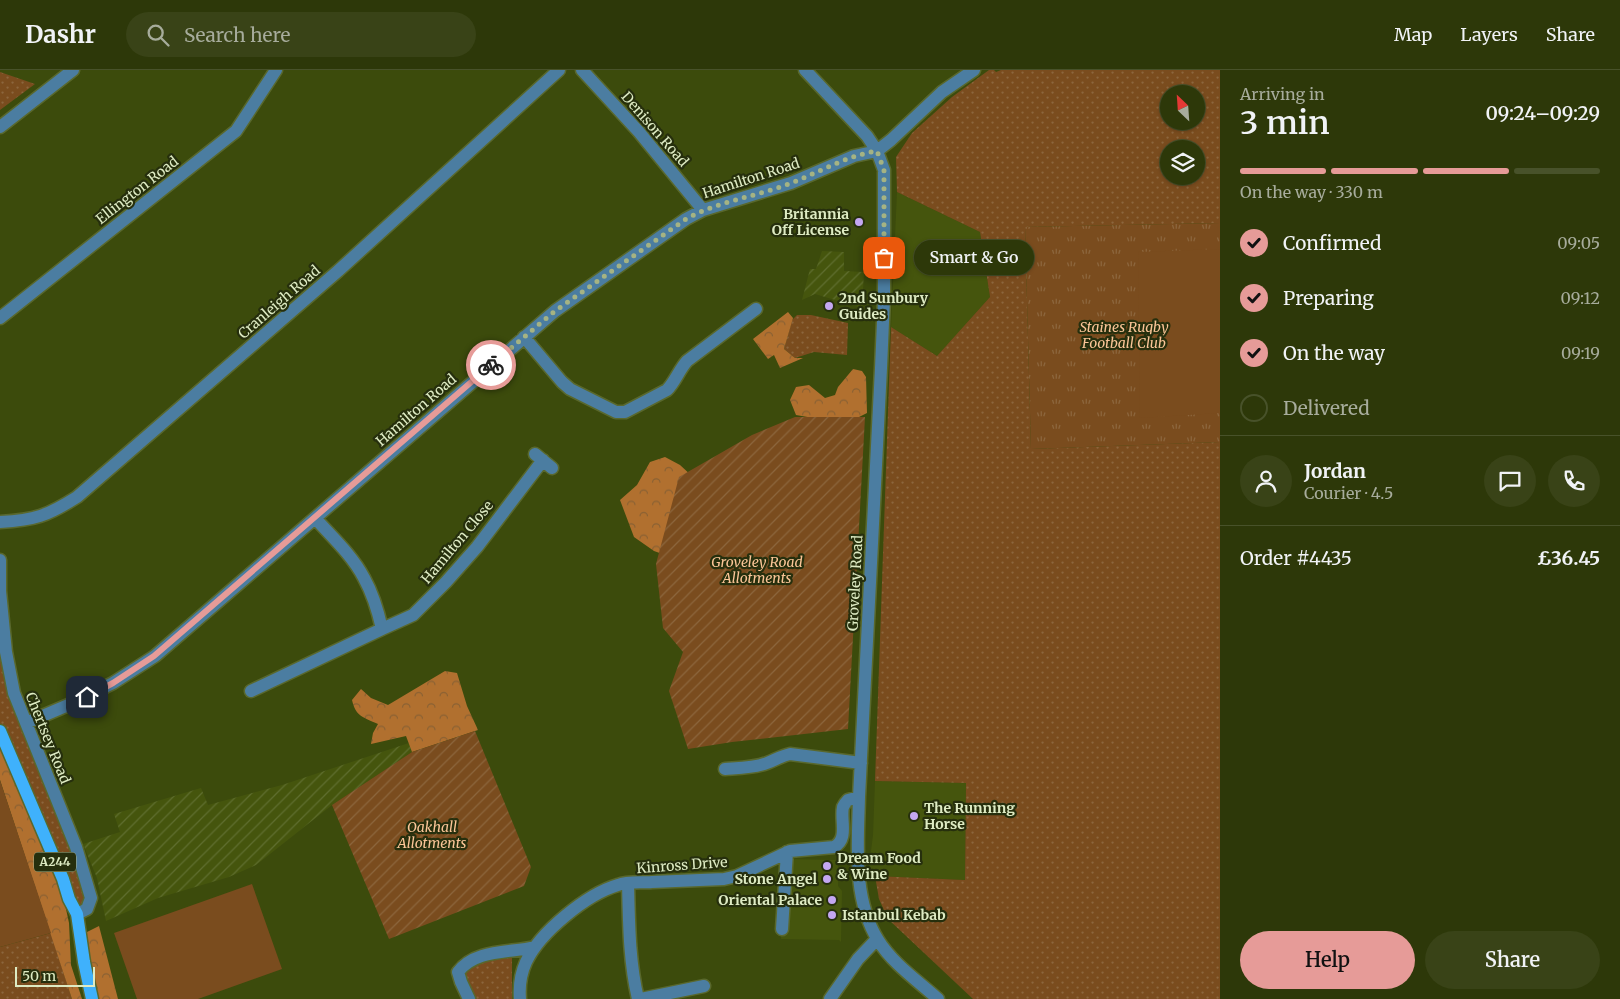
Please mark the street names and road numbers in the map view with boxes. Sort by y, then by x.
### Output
street label: Denison Road [618,88,693,171]
street label: Ellington Road [92,152,182,228]
street label: Hamilton Road [700,154,802,202]
street label: Cranleigh Road [234,261,324,343]
street label: Hamilton Road [372,370,460,450]
street label: Hamilton Close [417,497,497,587]
street label: Groveley Road [843,534,867,631]
street label: Chertsey Road [21,690,75,787]
road number: A244 [34,852,76,872]
street label: Kinross Drive [636,853,728,877]

